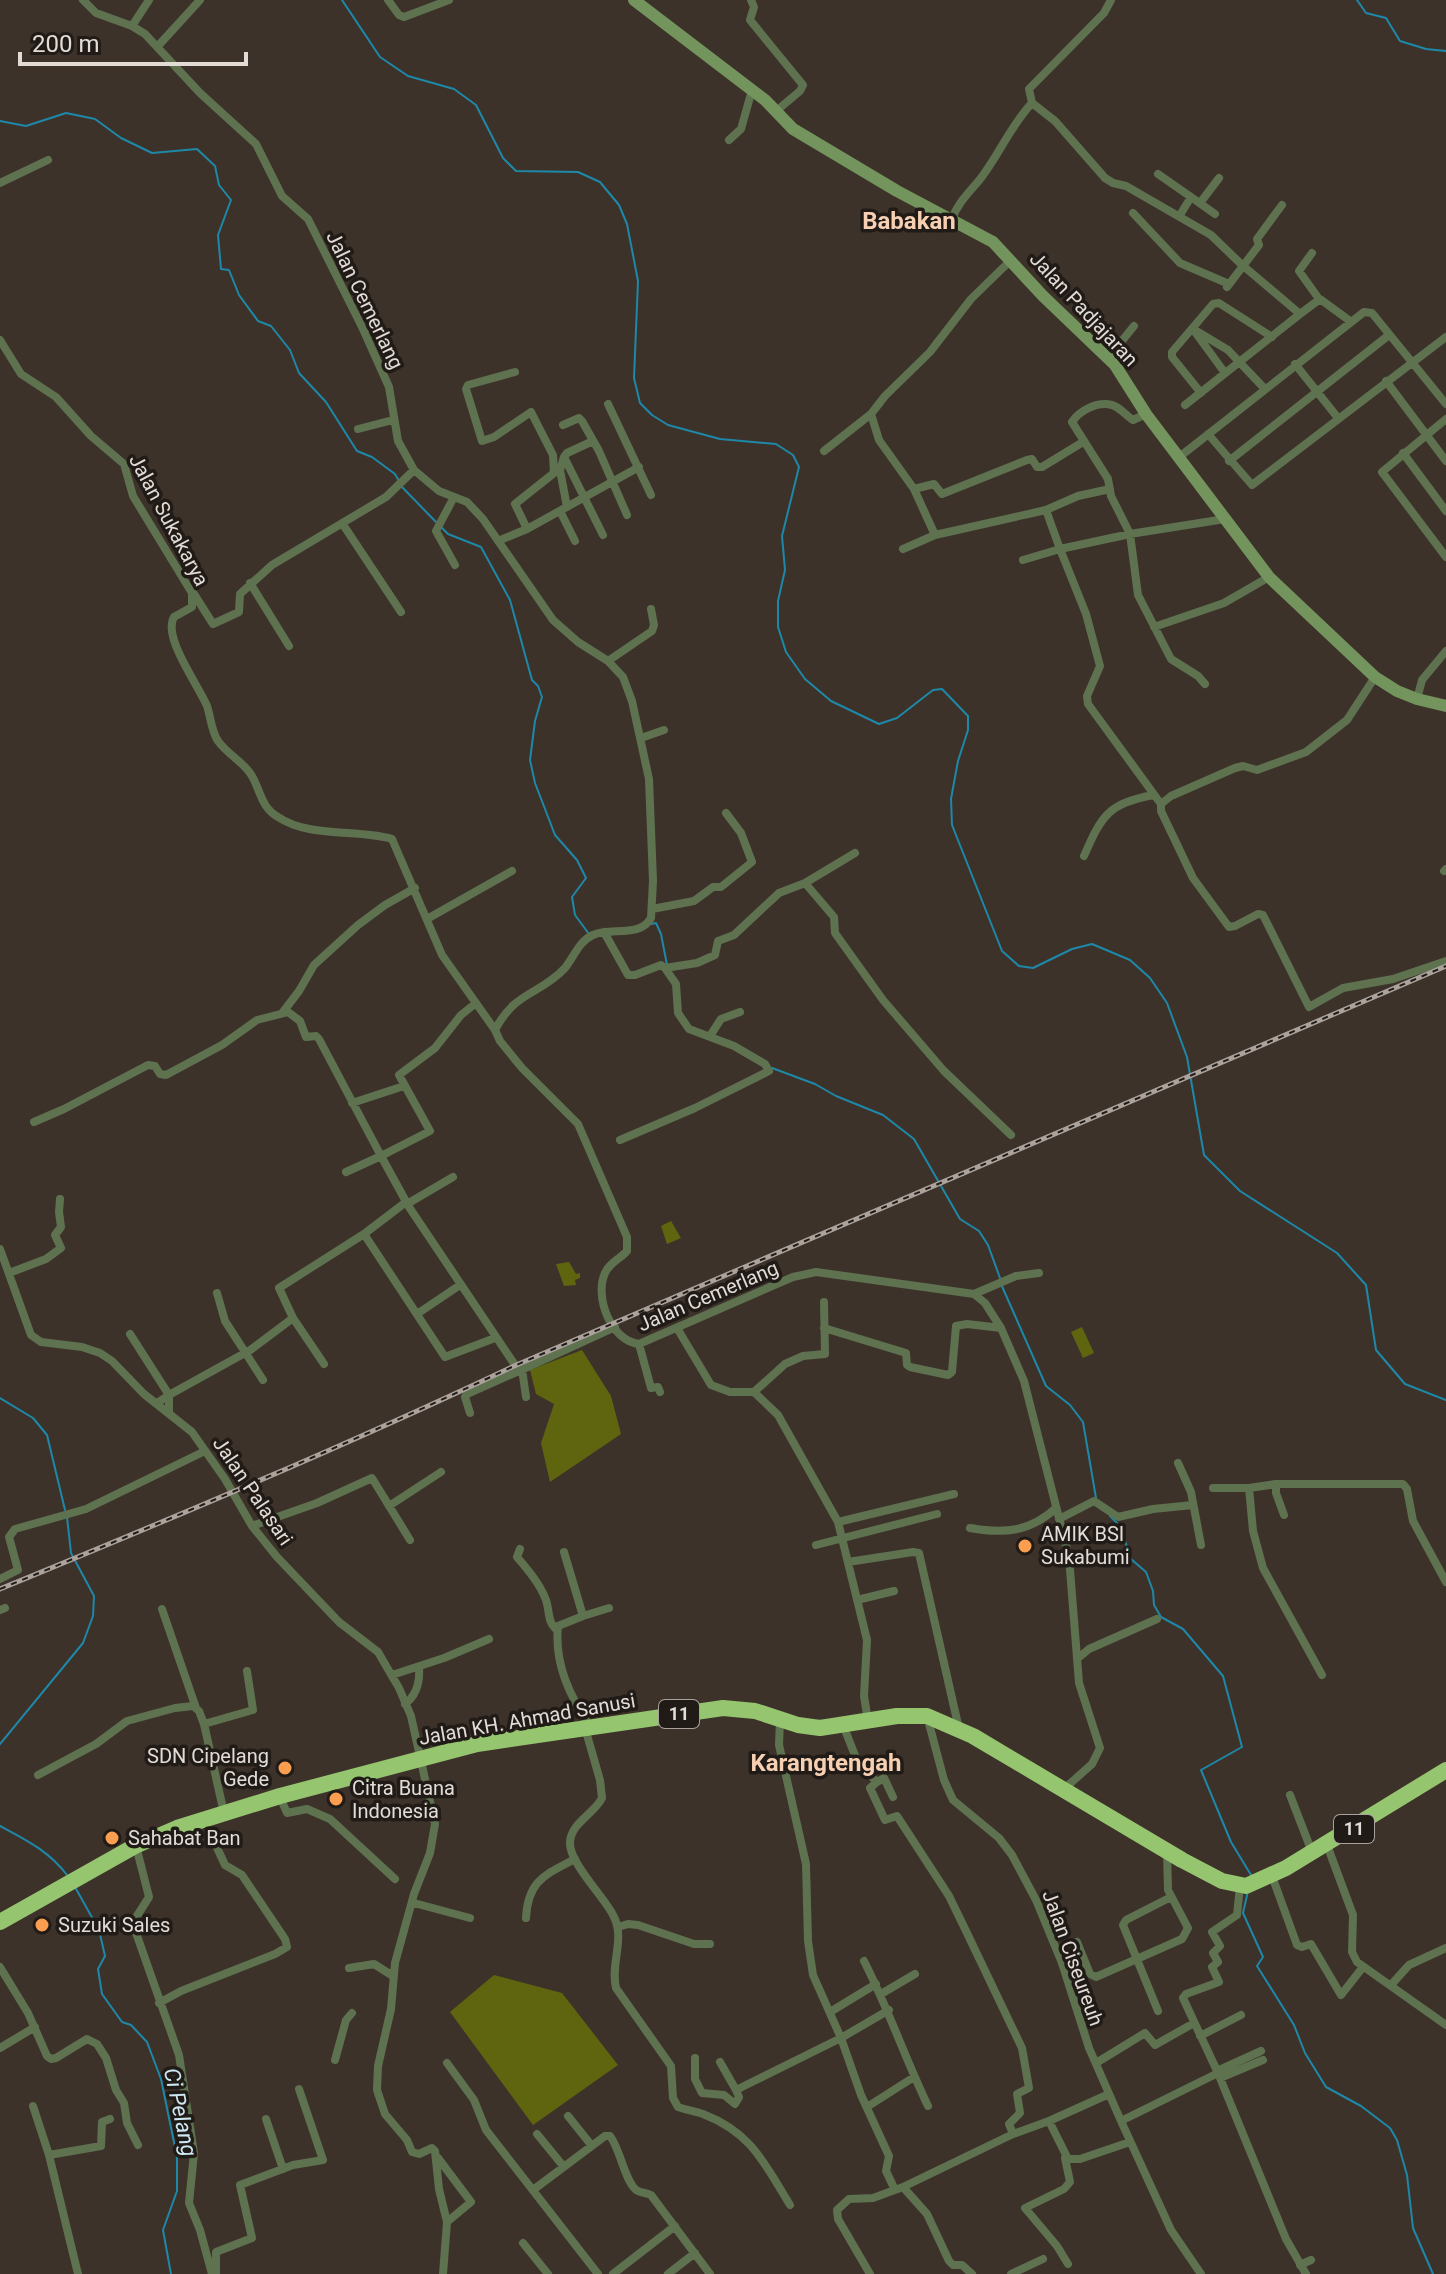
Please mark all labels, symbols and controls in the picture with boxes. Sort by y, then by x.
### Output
scale bar [20,16,246,66]
text: 200 m [32,30,99,58]
district label: Babakan [862,207,956,235]
street label: Jalan Cemerlang [321,227,409,373]
street label: Jalan Padjajaran [1025,247,1143,371]
street label: Jalan Sukakarya [124,450,214,590]
street label: Jalan Cemerlang [634,1256,782,1336]
street label: Jalan Palasari [208,1432,298,1550]
place label: AMIK BSI Sukabumi [1041,1522,1130,1569]
marker: AMIK BSI Sukabumi [1016,1537,1034,1555]
street label: Jalan KH. Ahmad Sanusi [417,1688,637,1750]
road number: 11 [659,1700,699,1728]
place label: SDN Cipelang Gede [147,1744,269,1791]
district label: Karangtengah [750,1749,902,1777]
marker: SDN Cipelang Gede [276,1759,294,1777]
place label: Citra Buana Indonesia [352,1776,455,1823]
marker: Citra Buana Indonesia [327,1790,345,1808]
road number: 11 [1334,1815,1374,1843]
place label: Sahabat Ban [128,1826,241,1850]
marker: Sahabat Ban [103,1829,121,1847]
street label: Jalan Ciseureuh [1037,1887,1109,2029]
place label: Suzuki Sales [58,1913,170,1937]
marker: Suzuki Sales [33,1916,51,1934]
water label: Ci Pelang [159,2066,202,2159]

